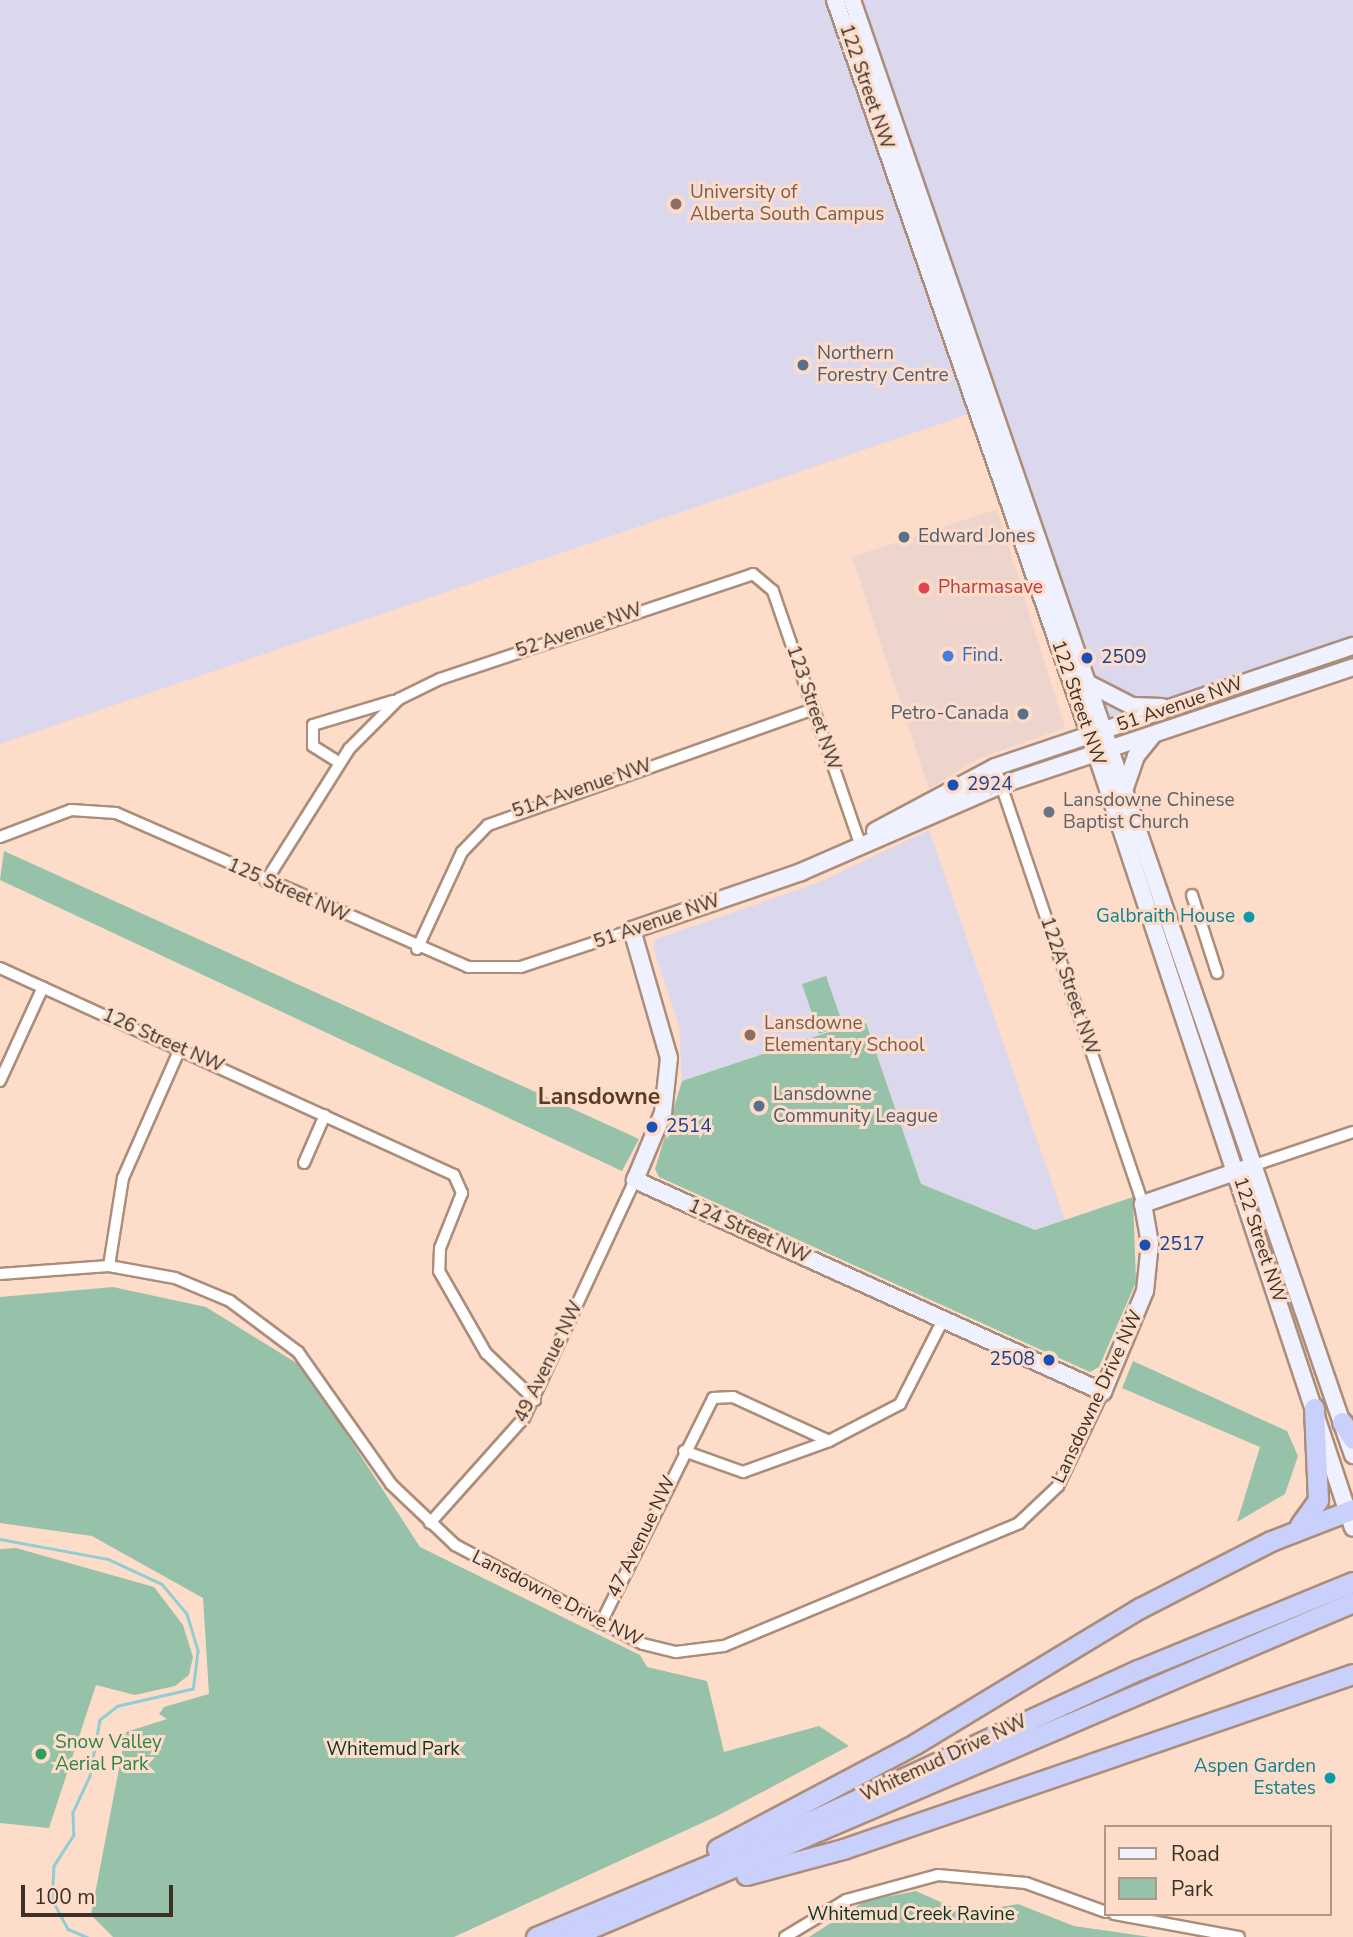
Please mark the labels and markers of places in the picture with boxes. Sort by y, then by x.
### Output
place label: University of Alberta South Campus [690,182,884,226]
marker: University of Alberta South Campus [668,196,684,212]
place label: Northern Forestry Centre [817,343,949,387]
marker: Northern Forestry Centre [795,357,811,373]
place label: Edward Jones [918,526,1035,548]
marker: Edward Jones [896,529,912,545]
place label: Pharmasave [938,577,1043,599]
marker: Pharmasave [916,580,932,596]
place label: Find. [962,645,1003,667]
place label: 2509 [1101,647,1147,669]
marker: Find. [940,648,956,664]
marker: 2509 [1079,650,1095,666]
place label: Petro-Canada [891,703,1009,725]
marker: Petro-Canada [1015,706,1031,722]
place label: 2924 [967,774,1013,796]
marker: 2924 [945,777,961,793]
place label: Lansdowne Chinese Baptist Church [1063,790,1235,834]
marker: Lansdowne Chinese Baptist Church [1041,804,1057,820]
place label: Galbraith House [1096,906,1235,928]
marker: Galbraith House [1241,909,1257,925]
place label: Lansdowne Elementary School [764,1013,925,1057]
marker: Lansdowne Elementary School [742,1027,758,1043]
place label: Lansdowne Community League [773,1084,938,1128]
marker: Lansdowne Community League [751,1098,767,1114]
place label: 2514 [666,1116,712,1138]
marker: 2514 [644,1119,660,1135]
place label: 2517 [1159,1234,1205,1256]
marker: 2517 [1137,1237,1153,1253]
place label: 2508 [989,1349,1035,1371]
marker: 2508 [1041,1352,1057,1368]
place label: Snow Valley Aerial Park [55,1732,162,1776]
marker: Snow Valley Aerial Park [33,1746,49,1762]
place label: Aspen Garden Estates [1194,1756,1316,1800]
marker: Aspen Garden Estates [1322,1770,1338,1786]

